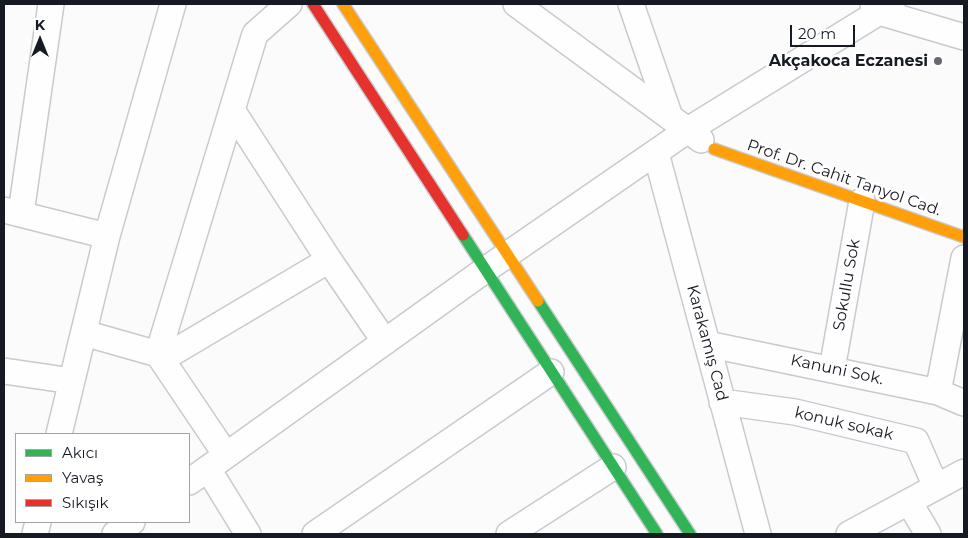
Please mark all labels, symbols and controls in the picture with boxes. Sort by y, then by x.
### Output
north arrow [15,15,65,65]
scale bar [793,15,858,47]
text: K [35,16,45,34]
text: 20 m [798,24,836,43]
place label: Akçakoca Eczanesi [769,51,928,71]
marker: Akçakoca Eczanesi [932,55,944,67]
street label: Prof. Dr. Cahit Tanyol Cad. [744,136,944,220]
street label: Sokullu Sok [829,238,865,332]
street label: Karakamış Cad [682,283,732,403]
street label: Kanuni Sok. [789,351,885,389]
street label: konuk sokak [793,403,895,445]
legend [15,433,190,523]
text: Akıcı [62,443,98,462]
text: Yavaş [62,468,103,487]
text: Sıkışık [62,493,108,512]

